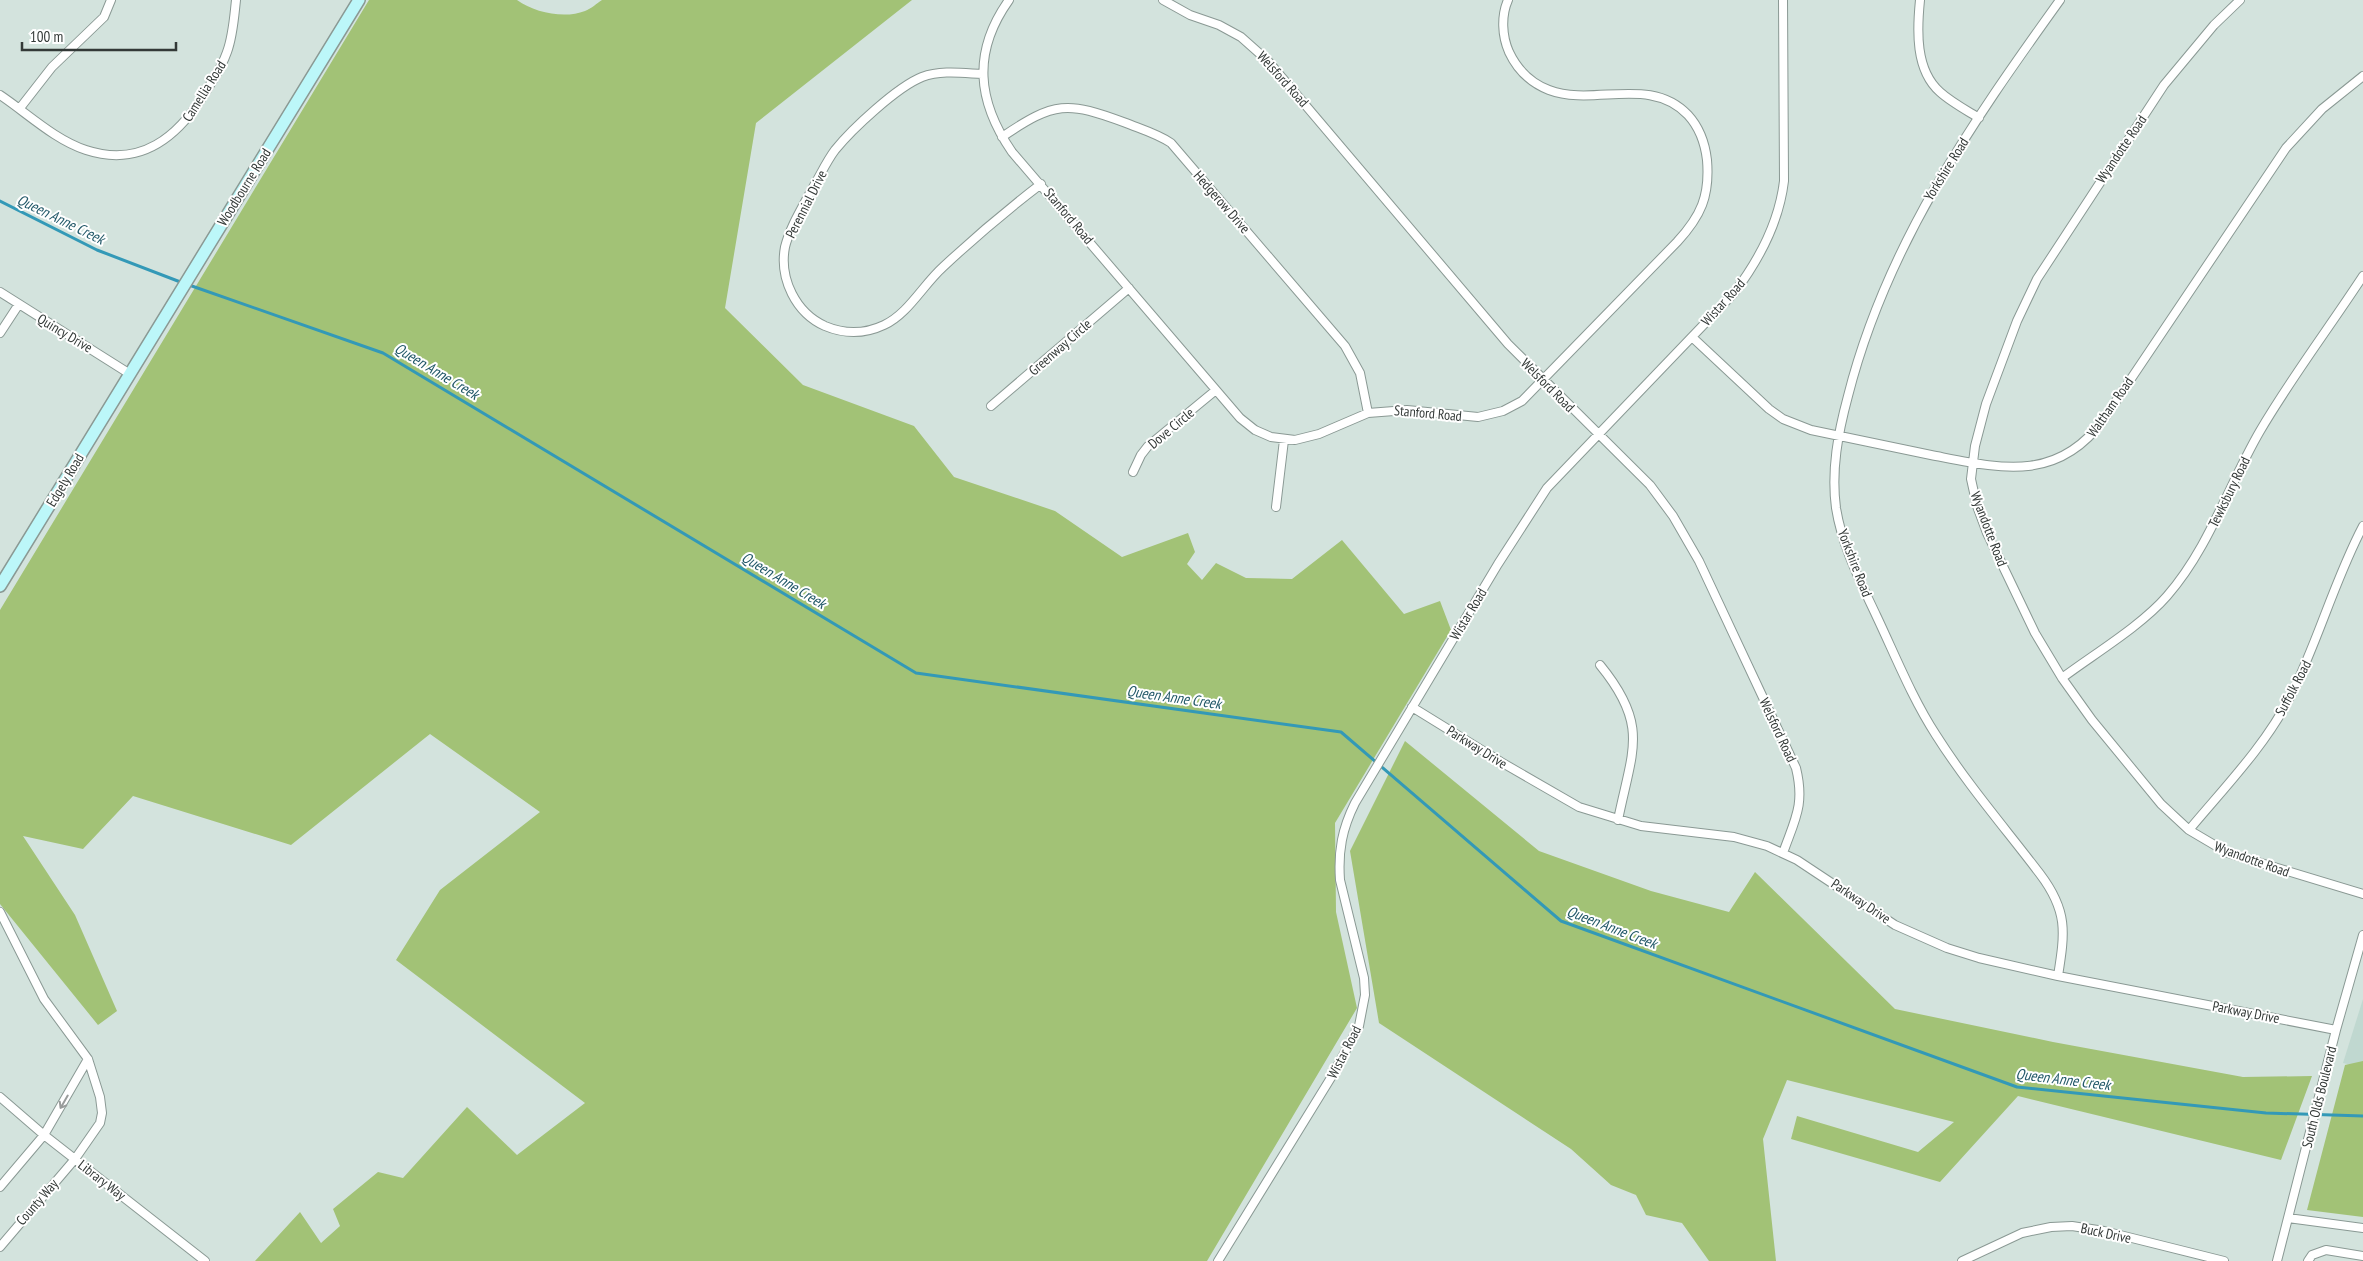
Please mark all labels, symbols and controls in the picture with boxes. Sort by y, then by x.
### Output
scale bar [22,20,176,52]
text: 100 m [30,27,63,46]
street label: Welsford Road [1253,47,1313,111]
street label: Camellia Road [178,57,230,125]
street label: Wyandotte Road [2092,111,2150,187]
street label: Yorkshire Road [1920,134,1972,204]
street label: Woodbourne Road [213,145,275,229]
street label: Perennial Drive [781,167,831,241]
street label: Hedgerow Drive [1190,167,1254,237]
street label: Stanford Road [1040,184,1098,248]
water label: Queen Anne Creek [14,190,110,249]
street label: Wistar Road [1697,275,1749,329]
street label: Quincy Drive [34,310,96,357]
street label: Greenway Circle [1025,315,1095,379]
water label: Queen Anne Creek [391,338,484,405]
street label: Welsford Road [1517,354,1579,416]
street label: Waltham Road [2083,373,2137,441]
street label: Stanford Road [1393,401,1463,425]
street label: Dove Circle [1144,403,1198,452]
street label: Edgely Road [42,450,88,510]
street label: Tewksbury Road [2204,454,2254,530]
street label: Wyandotte Road [1967,489,2011,569]
street label: Yorkshire Road [1834,527,1876,599]
water label: Queen Anne Creek [738,547,831,614]
street label: Wistar Road [1446,585,1490,643]
street label: Suffolk Road [2271,657,2315,719]
water label: Queen Anne Creek [1126,681,1224,713]
street label: Welsford Road [1755,695,1801,765]
street label: Parkway Drive [1443,721,1511,773]
street label: Wyandotte Road [2212,837,2292,881]
street label: Parkway Drive [1828,875,1894,928]
water label: Queen Anne Creek [1564,901,1662,954]
street label: Parkway Drive [2211,997,2281,1027]
street label: Wistar Road [1323,1022,1365,1082]
street label: South Olds Boulevard [2298,1044,2340,1150]
water label: Queen Anne Creek [2015,1064,2113,1094]
one-way arrow [58,1094,68,1108]
street label: Library Way [75,1156,130,1205]
street label: County Way [12,1175,62,1229]
street label: Buck Drive [2079,1219,2133,1247]

